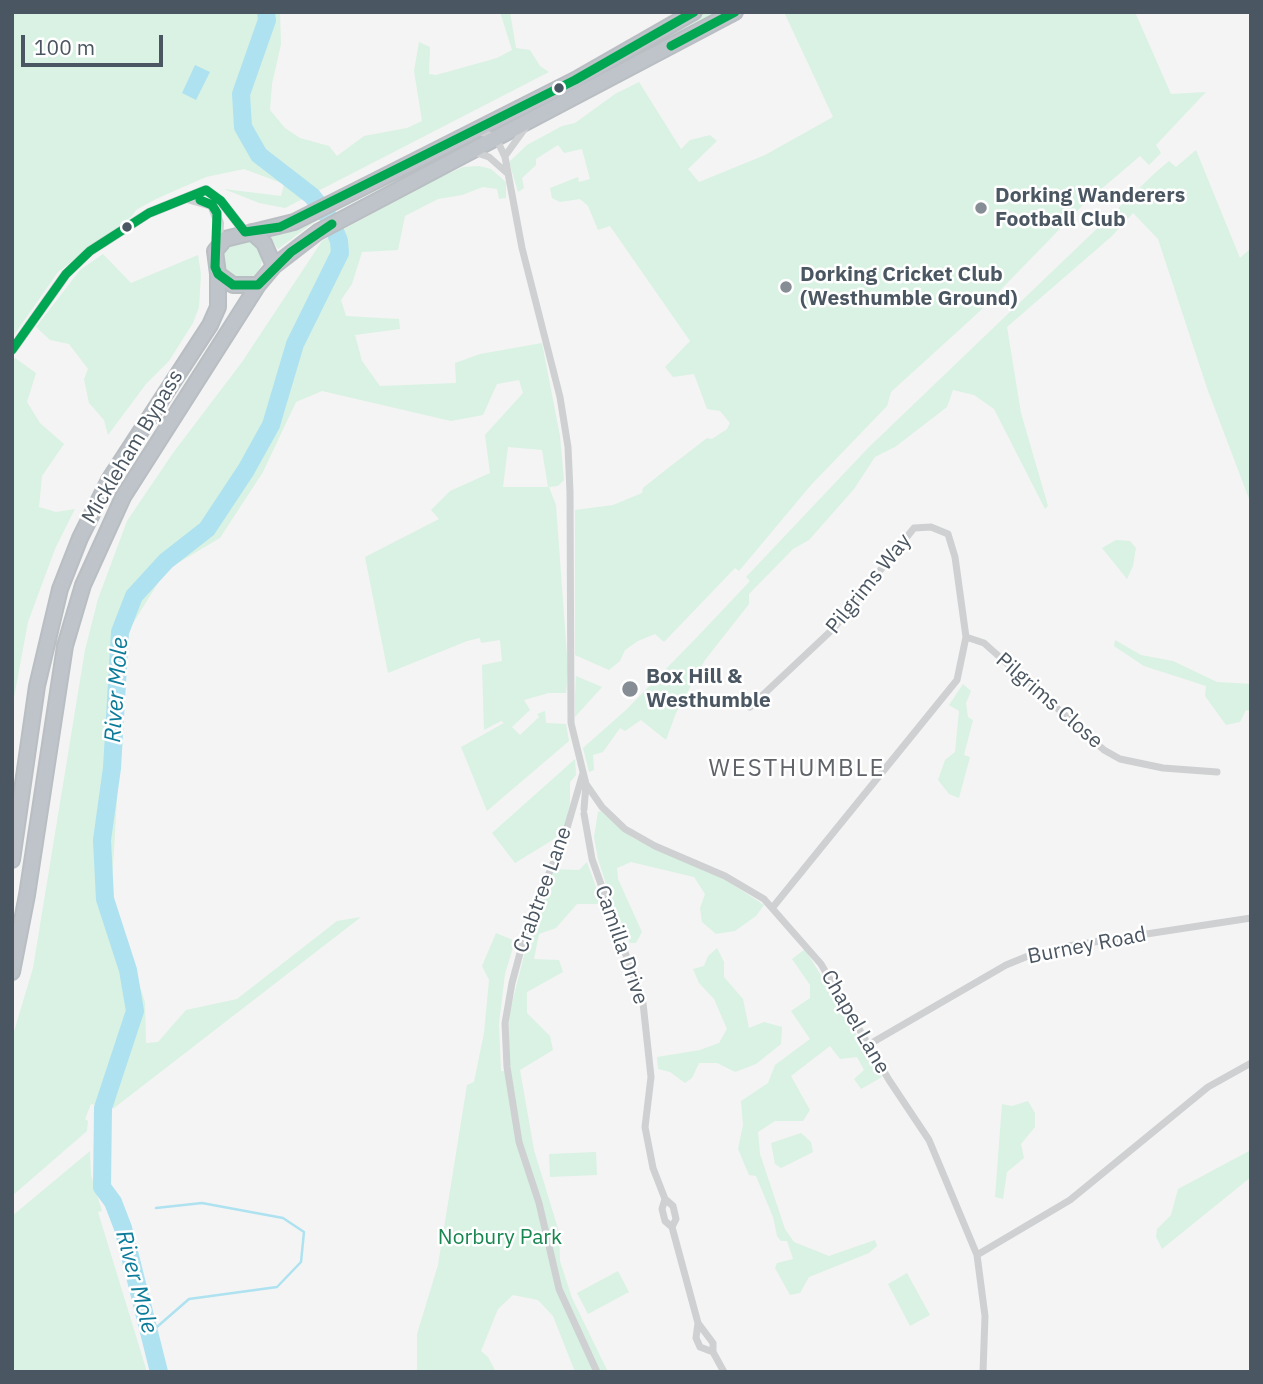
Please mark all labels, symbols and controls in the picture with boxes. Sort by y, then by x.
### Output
scale bar [24,21,166,65]
text: 100 m [34,33,95,61]
unlabelled marker [552,81,566,95]
place label: Dorking Wanderers Football Club [995,183,1185,233]
marker: Dorking Wanderers Football Club [973,200,989,216]
unlabelled marker [120,220,134,234]
place label: Dorking Cricket Club (Westhumble Ground) [800,262,1018,312]
marker: Dorking Cricket Club (Westhumble Ground) [778,279,794,295]
street label: Mickleham Bypass [77,365,189,529]
street label: Pilgrims Way [821,529,917,639]
water label: River Mole [100,636,134,744]
street label: Pilgrims Close [990,648,1108,754]
place label: Box Hill & Westhumble [646,664,771,714]
marker: Box Hill & Westhumble [620,679,640,699]
district label: WESTHUMBLE [710,755,884,783]
street label: Crabtree Lane [509,824,577,956]
street label: Camilla Drive [589,882,653,1008]
street label: Burney Road [1025,922,1149,970]
street label: Chapel Lane [815,966,895,1078]
park label: Norbury Park [438,1225,562,1251]
water label: River Mole [109,1227,163,1337]

